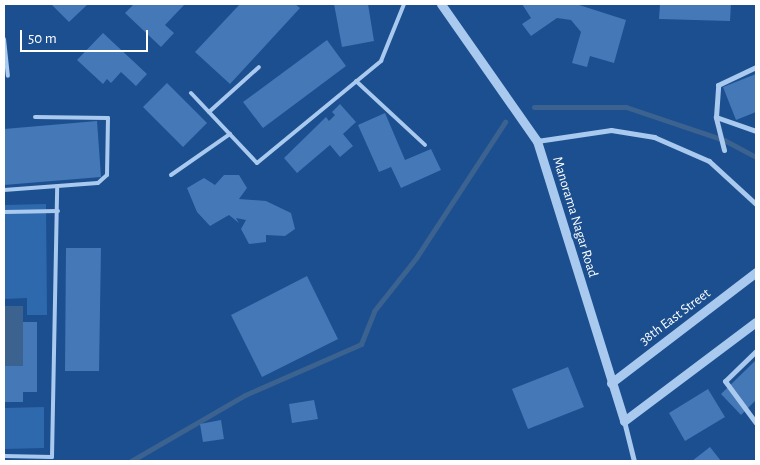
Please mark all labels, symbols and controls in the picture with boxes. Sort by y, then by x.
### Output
scale bar [22,20,150,52]
text: 50 m [28,31,57,46]
street label: Manorama Nagar Road [549,155,601,279]
street label: 38th East Street [636,285,714,349]

